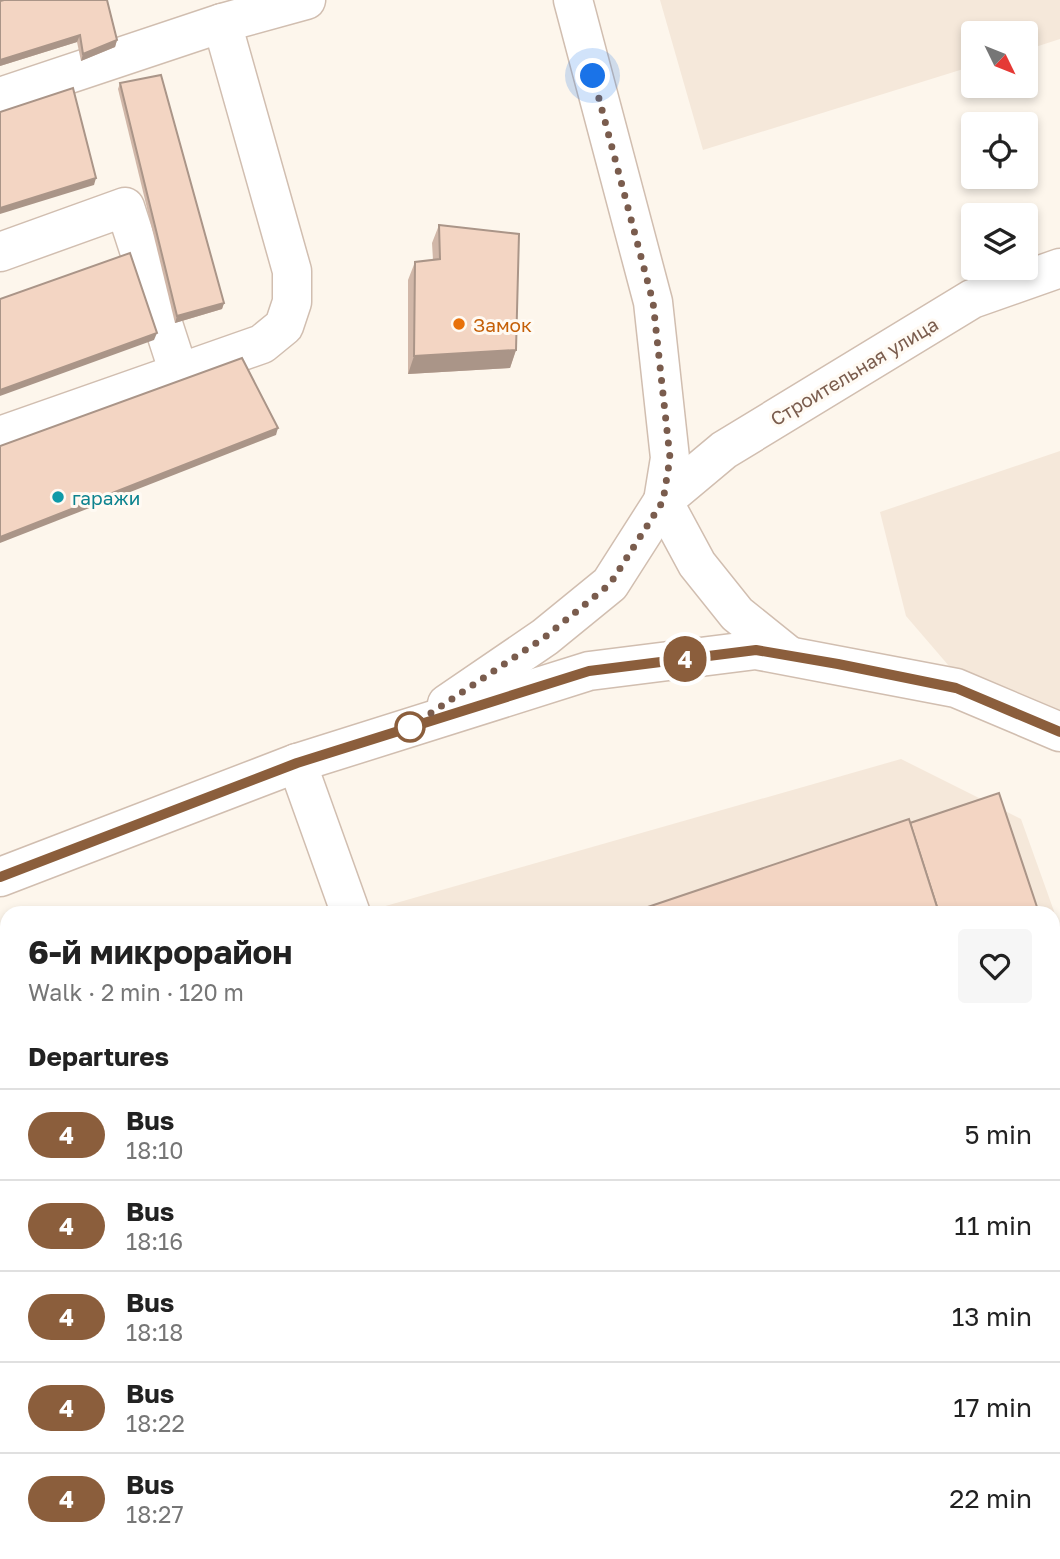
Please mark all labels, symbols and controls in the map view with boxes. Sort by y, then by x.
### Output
north arrow [961,21,1038,98]
map controls [961,21,1038,280]
your location [575,58,610,93]
button: locate [961,112,1038,189]
button: layers [961,203,1038,280]
street label: Строительная улица [766,312,942,430]
place label: Замок [473,313,532,336]
marker: Замок [451,316,467,332]
place label: гаражи [72,486,140,509]
marker: гаражи [50,489,66,505]
line badge: 4 [662,636,708,682]
text: 4 [678,644,693,673]
unlabelled marker [395,712,425,742]
button: heart [958,929,1032,1003]
text: 6-й микрорайон [28,932,293,971]
text: Walk · 2 min · 120 m [28,978,244,1006]
text: Departures [28,1041,169,1072]
text: Bus [126,1105,174,1136]
text: 5 min [964,1119,1032,1150]
text: 4 [59,1120,74,1149]
text: 18:10 [126,1136,184,1164]
text: Bus [126,1196,174,1227]
text: 11 min [954,1210,1032,1241]
text: 4 [59,1211,74,1240]
text: 18:16 [126,1227,183,1255]
text: Bus [126,1287,174,1318]
text: 13 min [952,1301,1032,1332]
text: 4 [59,1302,74,1331]
text: 18:18 [126,1318,183,1346]
text: Bus [126,1378,174,1409]
text: 17 min [953,1392,1032,1423]
text: 4 [59,1393,74,1422]
text: 18:22 [126,1409,185,1437]
text: Bus [126,1469,174,1500]
text: 22 min [949,1483,1032,1514]
text: 4 [59,1484,74,1513]
text: 18:27 [126,1500,184,1528]

